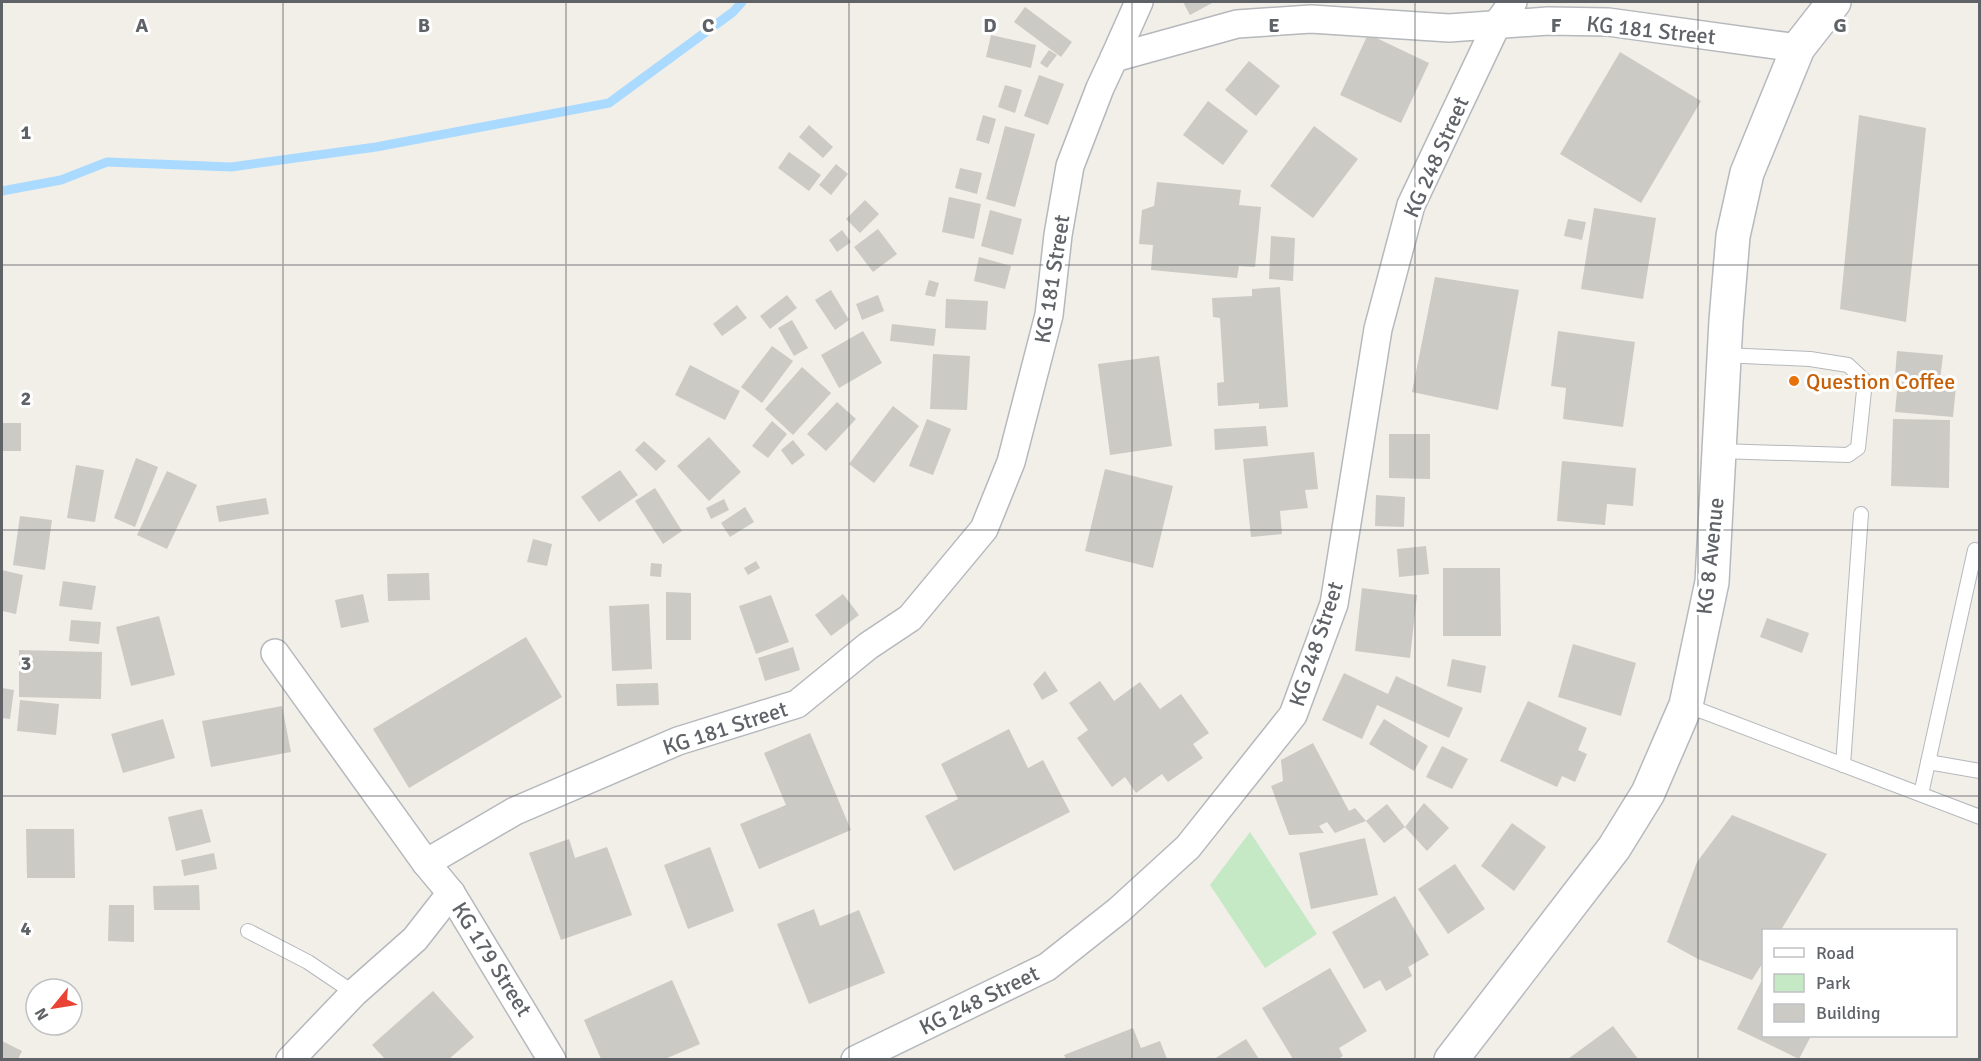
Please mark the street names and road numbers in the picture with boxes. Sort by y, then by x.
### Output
street label: KG 181 Street [1585,10,1717,50]
street label: KG 248 Street [1397,92,1475,222]
street label: KG 181 Street [1029,213,1076,345]
street label: KG 8 Avenue [1690,496,1730,616]
street label: KG 248 Street [1283,578,1349,710]
street label: KG 181 Street [659,695,791,761]
street label: KG 179 Street [446,897,538,1021]
street label: KG 248 Street [915,959,1043,1041]

